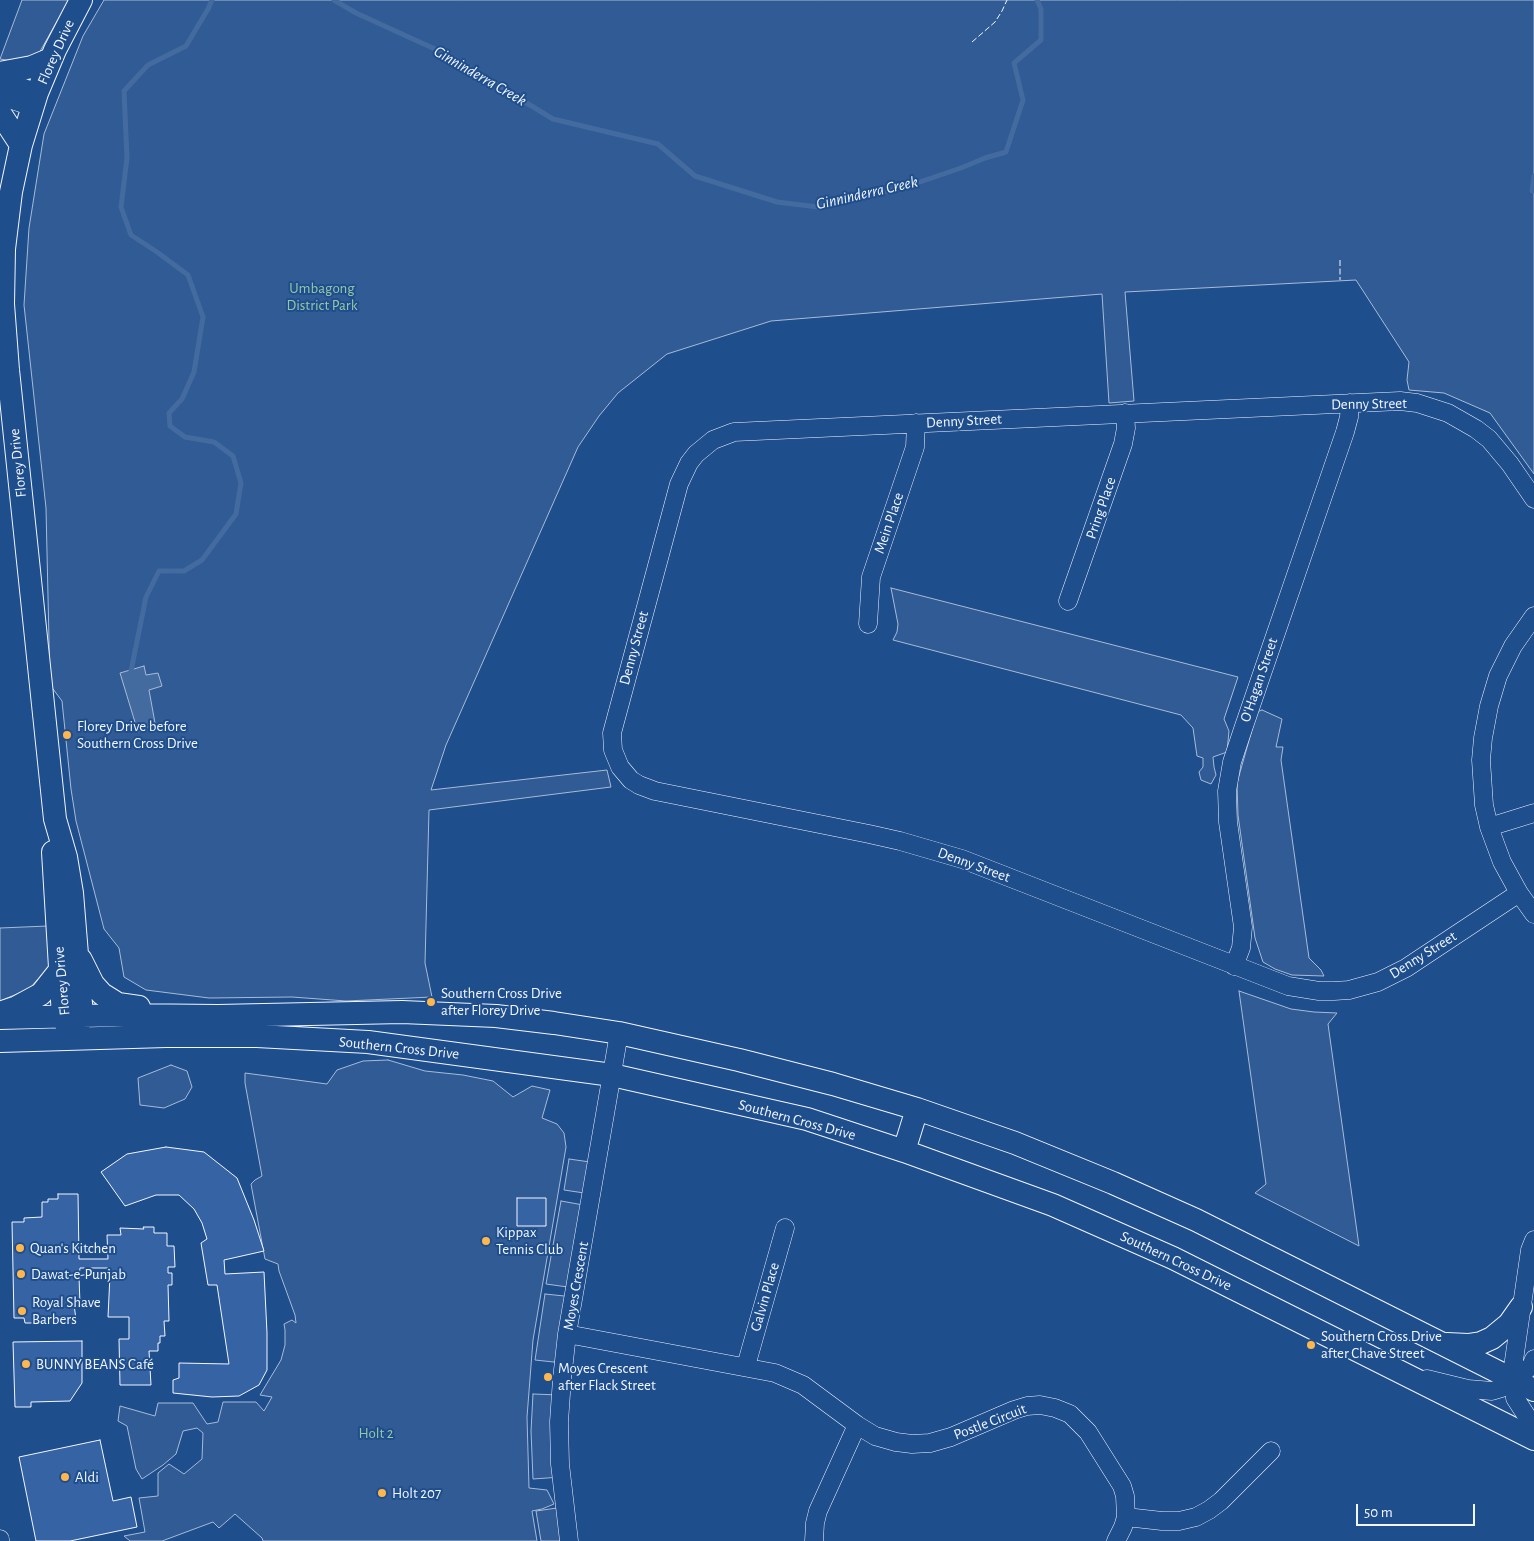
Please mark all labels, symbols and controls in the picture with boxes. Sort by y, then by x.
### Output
street label: Florey Drive [34,17,78,87]
water label: Ginninderra Creek [430,42,530,110]
water label: Ginninderra Creek [814,172,920,214]
park label: Umbagong District Park [286,279,358,314]
street label: Denny Street [1331,394,1407,414]
street label: Denny Street [926,410,1002,432]
street label: Florey Drive [5,428,31,498]
street label: Pring Place [1082,474,1120,542]
street label: Mein Place [870,490,908,556]
street label: Denny Street [615,609,653,687]
street label: O'Hagan Street [1236,635,1282,725]
place label: Florey Drive before Southern Cross Drive [77,717,198,752]
marker: Florey Drive before Southern Cross Drive [61,729,73,741]
street label: Denny Street [935,844,1013,886]
street label: Denny Street [1386,927,1460,983]
street label: Florey Drive [50,946,74,1016]
place label: Southern Cross Drive after Florey Drive [441,984,562,1019]
marker: Southern Cross Drive after Florey Drive [425,996,437,1008]
street label: Southern Cross Drive [338,1033,460,1063]
street label: Southern Cross Drive [736,1096,858,1144]
place label: Kippax Tennis Club [496,1223,563,1258]
street label: Southern Cross Drive [1117,1227,1235,1295]
marker: Kippax Tennis Club [480,1235,492,1247]
place label: Quan's Kitchen [30,1239,116,1257]
street label: Moyes Crescent [559,1240,593,1332]
marker: Quan's Kitchen [14,1242,26,1254]
street label: Galvin Place [747,1261,783,1333]
place label: Dawat-e-Punjab [31,1265,126,1283]
marker: Dawat-e-Punjab [15,1268,27,1280]
place label: Royal Shave Barbers [32,1293,101,1328]
marker: Royal Shave Barbers [16,1305,28,1317]
place label: Southern Cross Drive after Chave Street [1321,1327,1442,1362]
marker: Southern Cross Drive after Chave Street [1305,1339,1317,1351]
place label: BUNNY BEANS Café [36,1355,154,1373]
marker: BUNNY BEANS Café [20,1358,32,1370]
place label: Moyes Crescent after Flack Street [558,1359,656,1394]
marker: Moyes Crescent after Flack Street [542,1371,554,1383]
street label: Postle Circuit [951,1400,1029,1444]
park label: Holt 2 [358,1424,394,1442]
place label: Aldi [75,1468,99,1486]
marker: Aldi [59,1471,71,1483]
place label: Holt 207 [392,1484,441,1502]
marker: Holt 207 [376,1487,388,1499]
scale bar [1359,1494,1478,1526]
text: 50 m [1364,1505,1393,1520]

